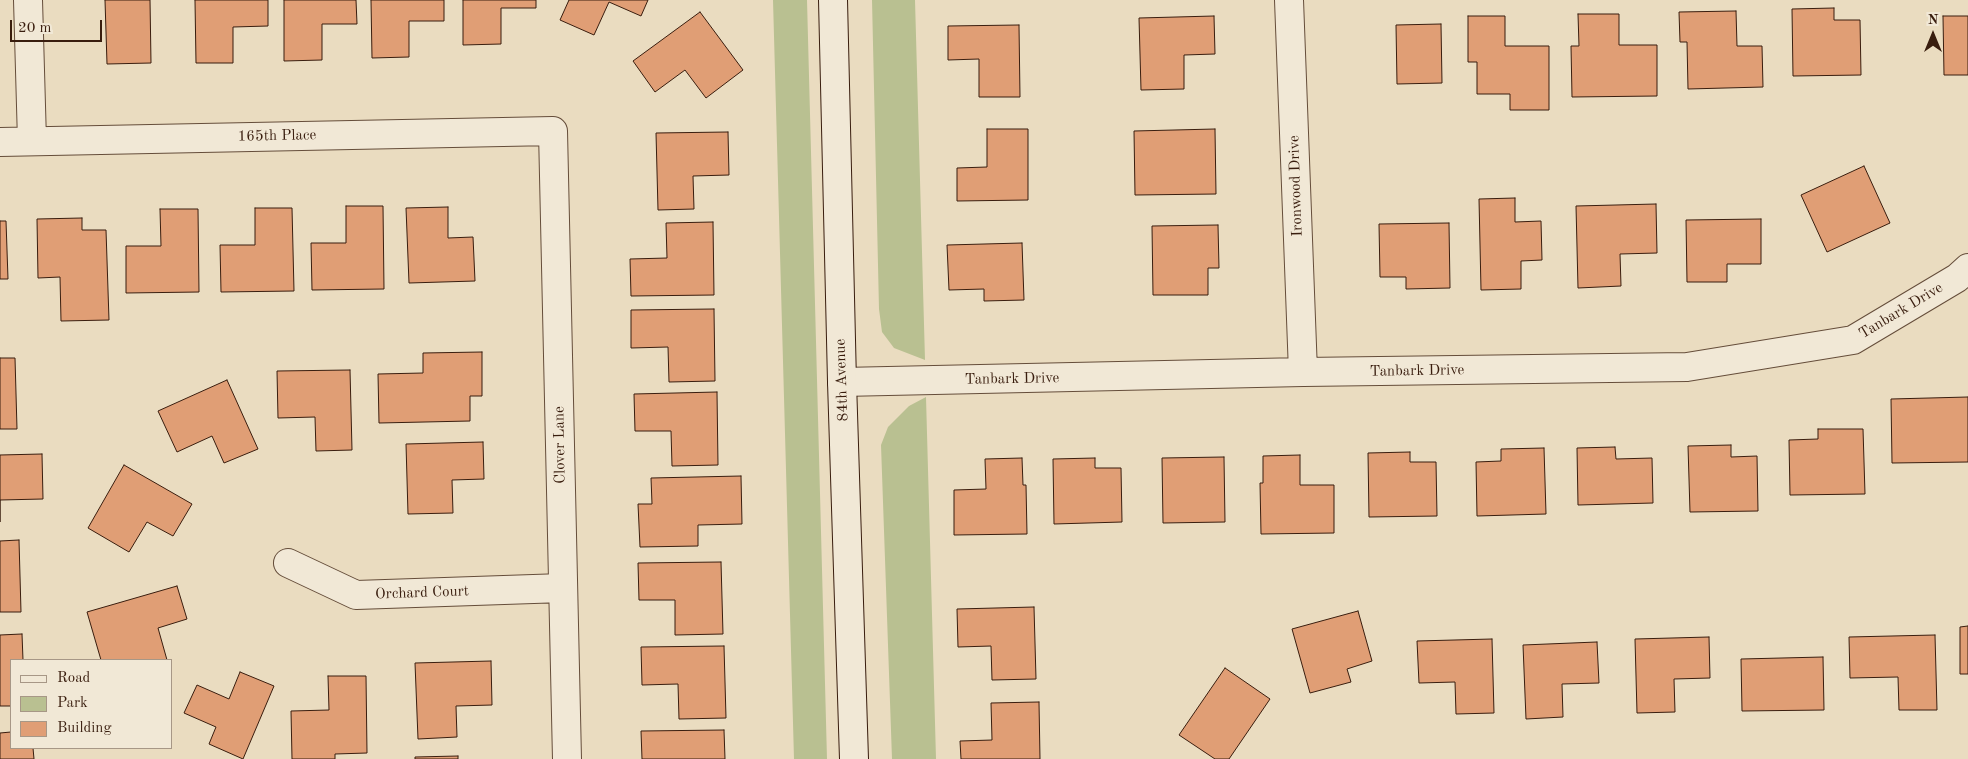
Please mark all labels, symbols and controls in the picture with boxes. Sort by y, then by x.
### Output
scale bar [12,10,105,42]
north arrow [1908,10,1958,60]
text: N [1928,13,1938,27]
text: 20 m [18,21,52,36]
street label: 165th Place [237,126,317,146]
street label: Ironwood Drive [1285,135,1307,237]
street label: Tanbark Drive [1856,279,1946,343]
street label: 84th Avenue [832,338,852,422]
street label: Tanbark Drive [1369,361,1465,381]
street label: Tanbark Drive [964,369,1060,389]
street label: Clover Lane [550,406,570,484]
street label: Orchard Court [375,582,469,604]
legend [10,659,172,749]
text: Road [57,671,90,686]
text: Park [57,696,88,711]
text: Building [57,721,112,736]

